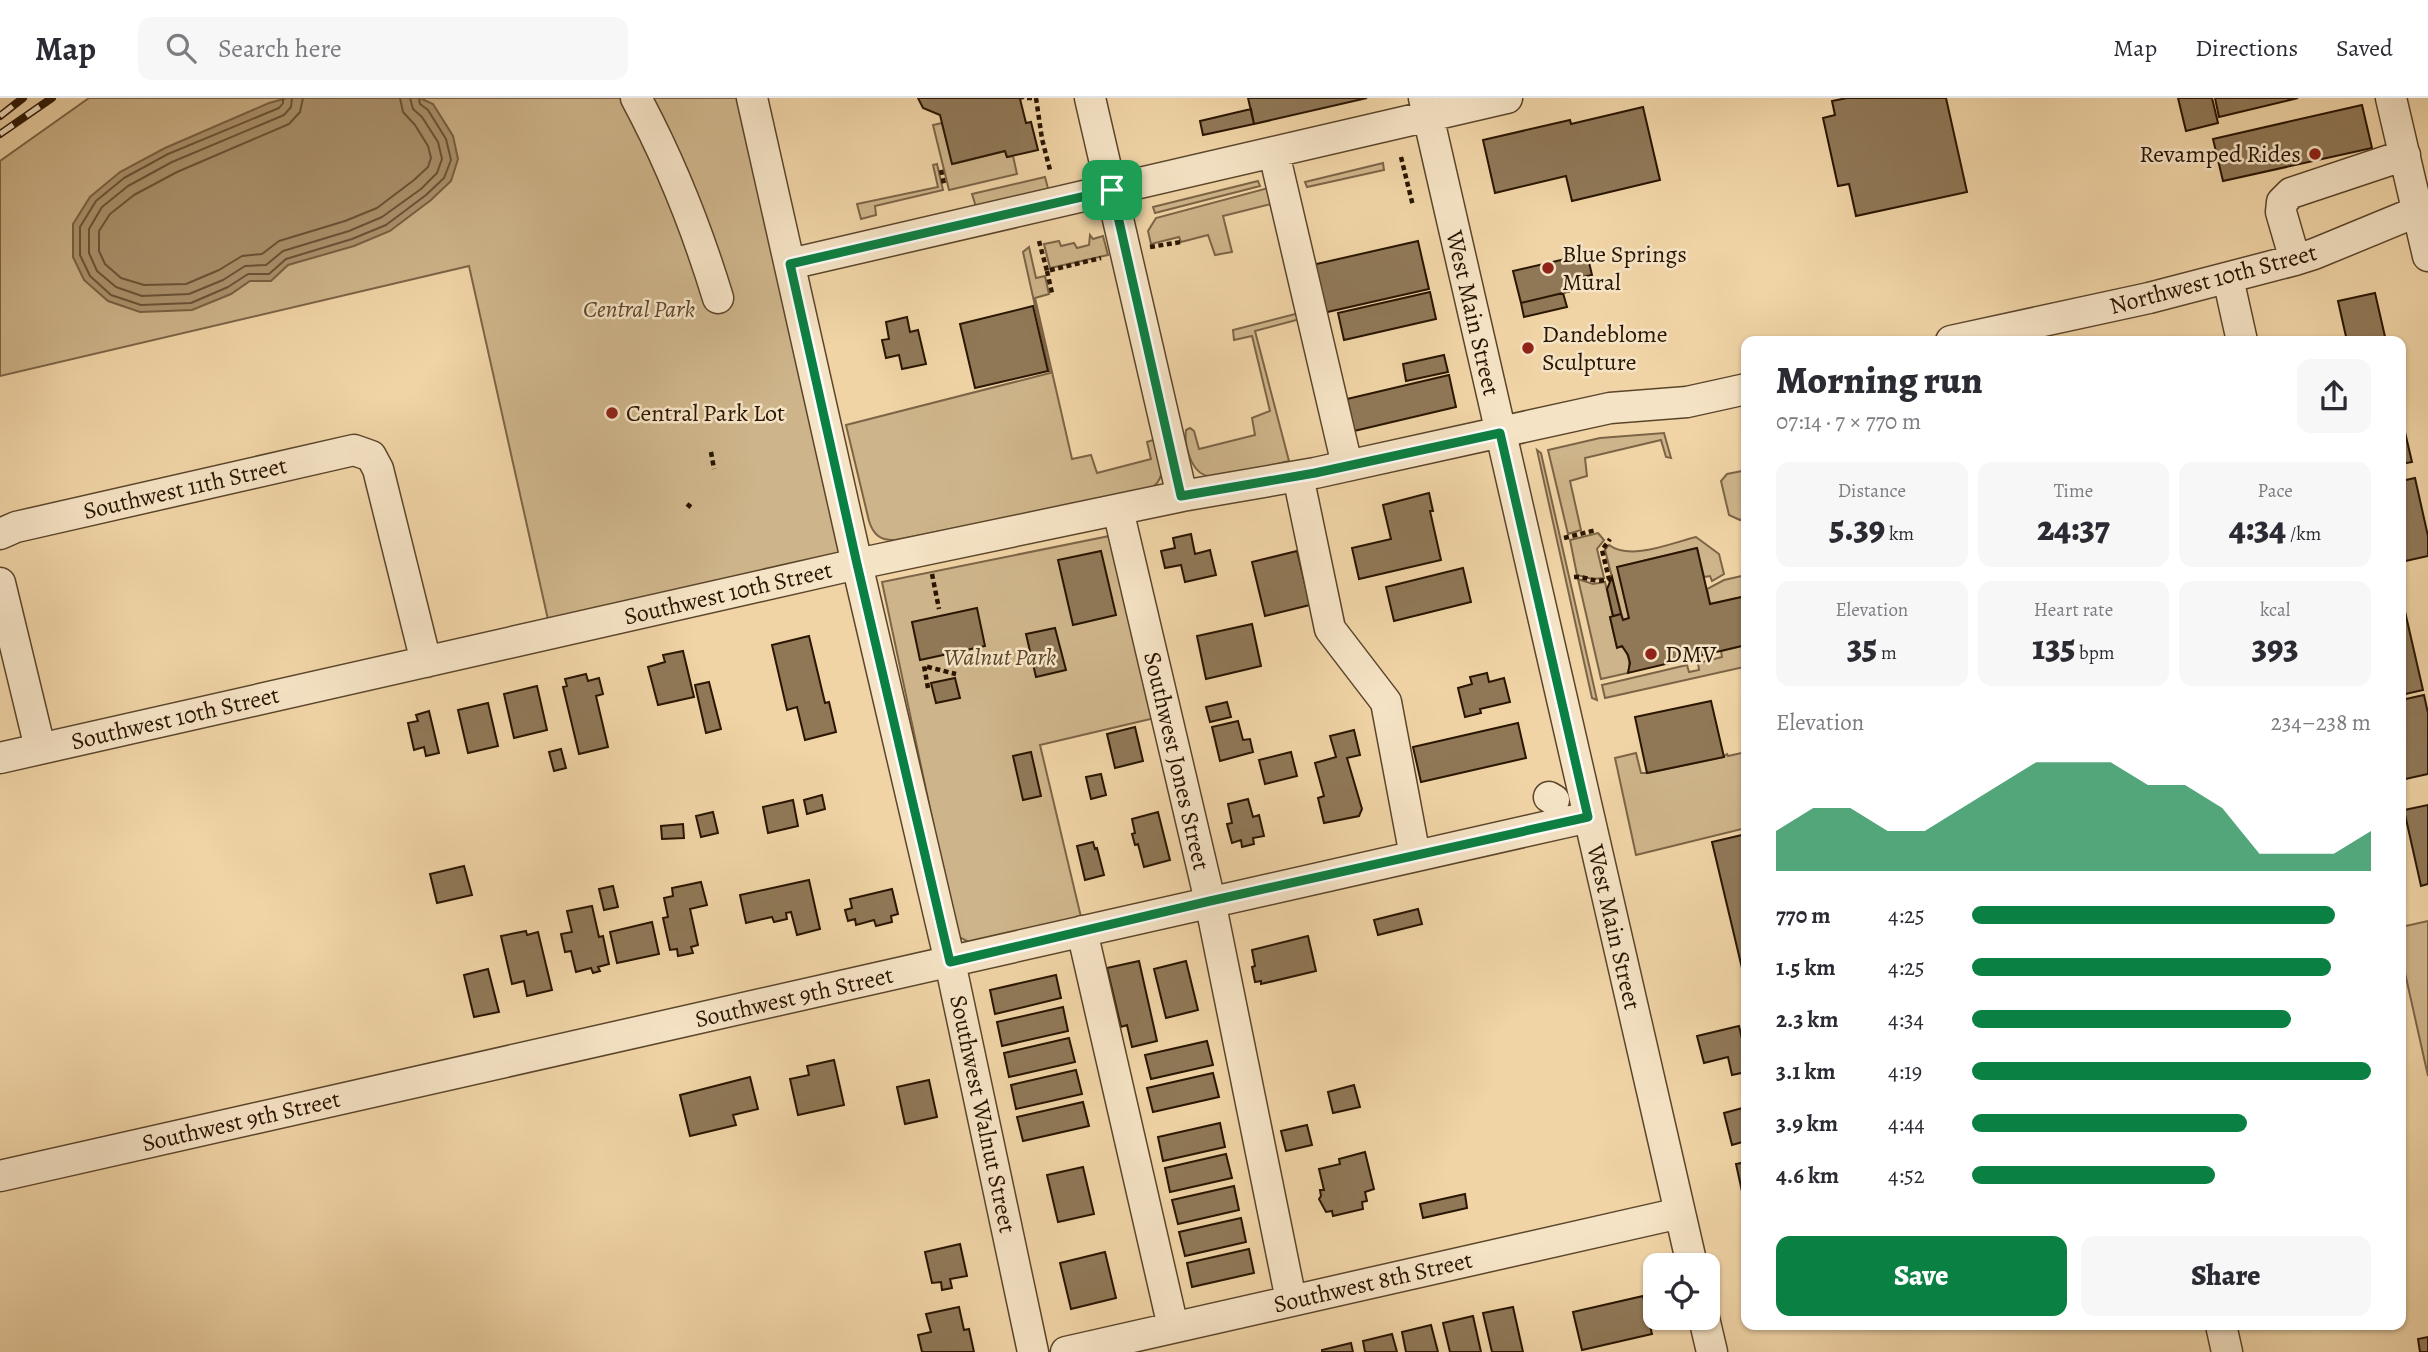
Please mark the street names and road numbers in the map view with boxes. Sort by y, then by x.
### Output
street label: West Main Street [1438,226,1508,399]
street label: Northwest 10th Street [2106,236,2320,322]
street label: Southwest 11th Street [80,449,290,527]
street label: Southwest 10th Street [621,553,835,632]
street label: Southwest Jones Street [1136,649,1218,873]
street label: Southwest 10th Street [68,678,282,757]
street label: West Main Street [1579,840,1649,1013]
street label: Southwest 9th Street [692,959,896,1035]
street label: Southwest Walnut Street [942,992,1024,1236]
street label: Southwest 9th Street [139,1083,343,1159]
street label: Southwest 8th Street [1270,1244,1476,1320]

